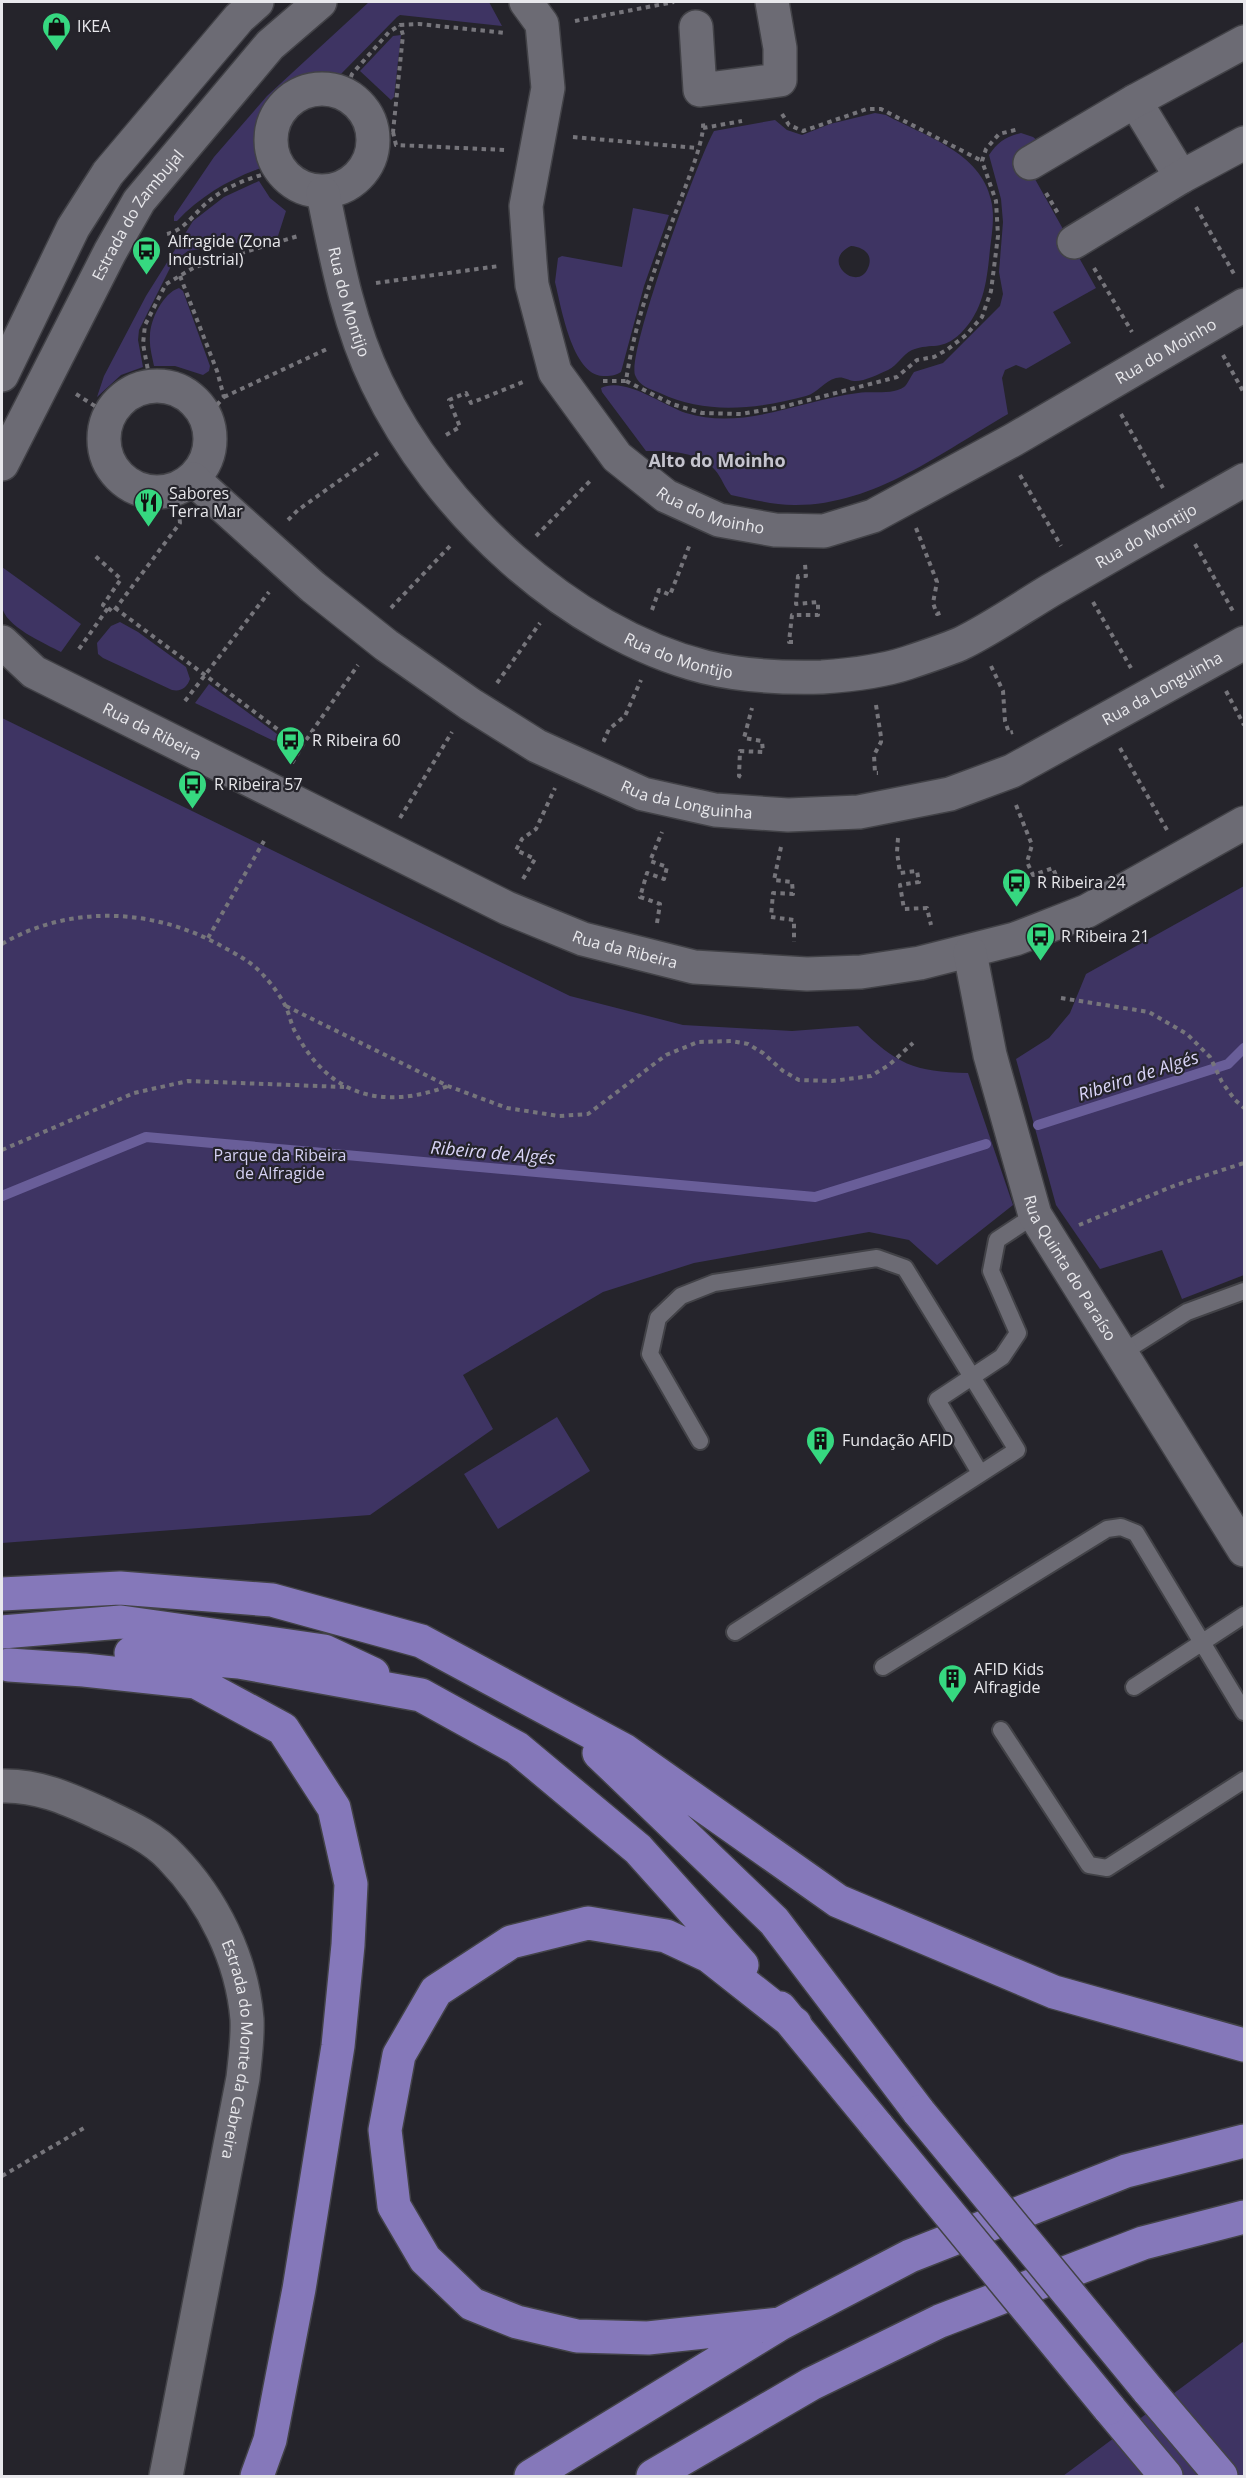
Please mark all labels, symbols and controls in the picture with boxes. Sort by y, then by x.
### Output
shop icon: IKEA [40,10,72,52]
place label: IKEA [77,15,111,37]
street label: Estrada do Zambujal [86,145,189,284]
place label: Alfragide (Zona Industrial) [168,230,281,270]
bus stop icon: Alfragide (Zona Industrial) [131,234,163,276]
street label: Rua do Montijo [323,245,375,360]
street label: Rua do Moinho [1111,313,1220,389]
district label: Alto do Moinho [648,448,786,472]
place label: Sabores Terra Mar [169,482,243,522]
street label: Rua do Moinho [652,482,766,539]
restaurant icon: Sabores Terra Mar [132,486,164,528]
street label: Rua do Montijo [1091,498,1201,573]
street label: Rua do Montijo [621,627,734,683]
street label: Rua da Longuinha [1098,646,1226,730]
street label: Rua da Ribeira [99,697,205,765]
bus stop icon: R Ribeira 60 [275,724,307,766]
place label: R Ribeira 60 [312,729,401,751]
bus stop icon: R Ribeira 57 [177,768,209,810]
place label: R Ribeira 57 [214,773,303,795]
street label: Rua da Longuinha [618,774,753,824]
bus stop icon: R Ribeira 24 [1000,866,1032,908]
place label: R Ribeira 24 [1037,871,1126,893]
bus stop icon: R Ribeira 21 [1024,920,1056,962]
street label: Rua da Ribeira [569,925,680,973]
place label: R Ribeira 21 [1061,925,1150,947]
water label: Ribeira de Algés [1075,1044,1202,1106]
water label: Ribeira de Algés [429,1135,557,1169]
park label: Parque da Ribeira de Alfragide [214,1144,346,1184]
street label: Rua Quinta do Paraíso [1019,1192,1122,1345]
building icon: Fundação AFID [805,1424,837,1466]
place label: Fundação AFID [842,1429,953,1451]
place label: AFID Kids Alfragide [974,1658,1044,1698]
building icon: AFID Kids Alfragide [937,1662,969,1704]
street label: Estrada do Monte da Cabreira [217,1936,258,2161]

